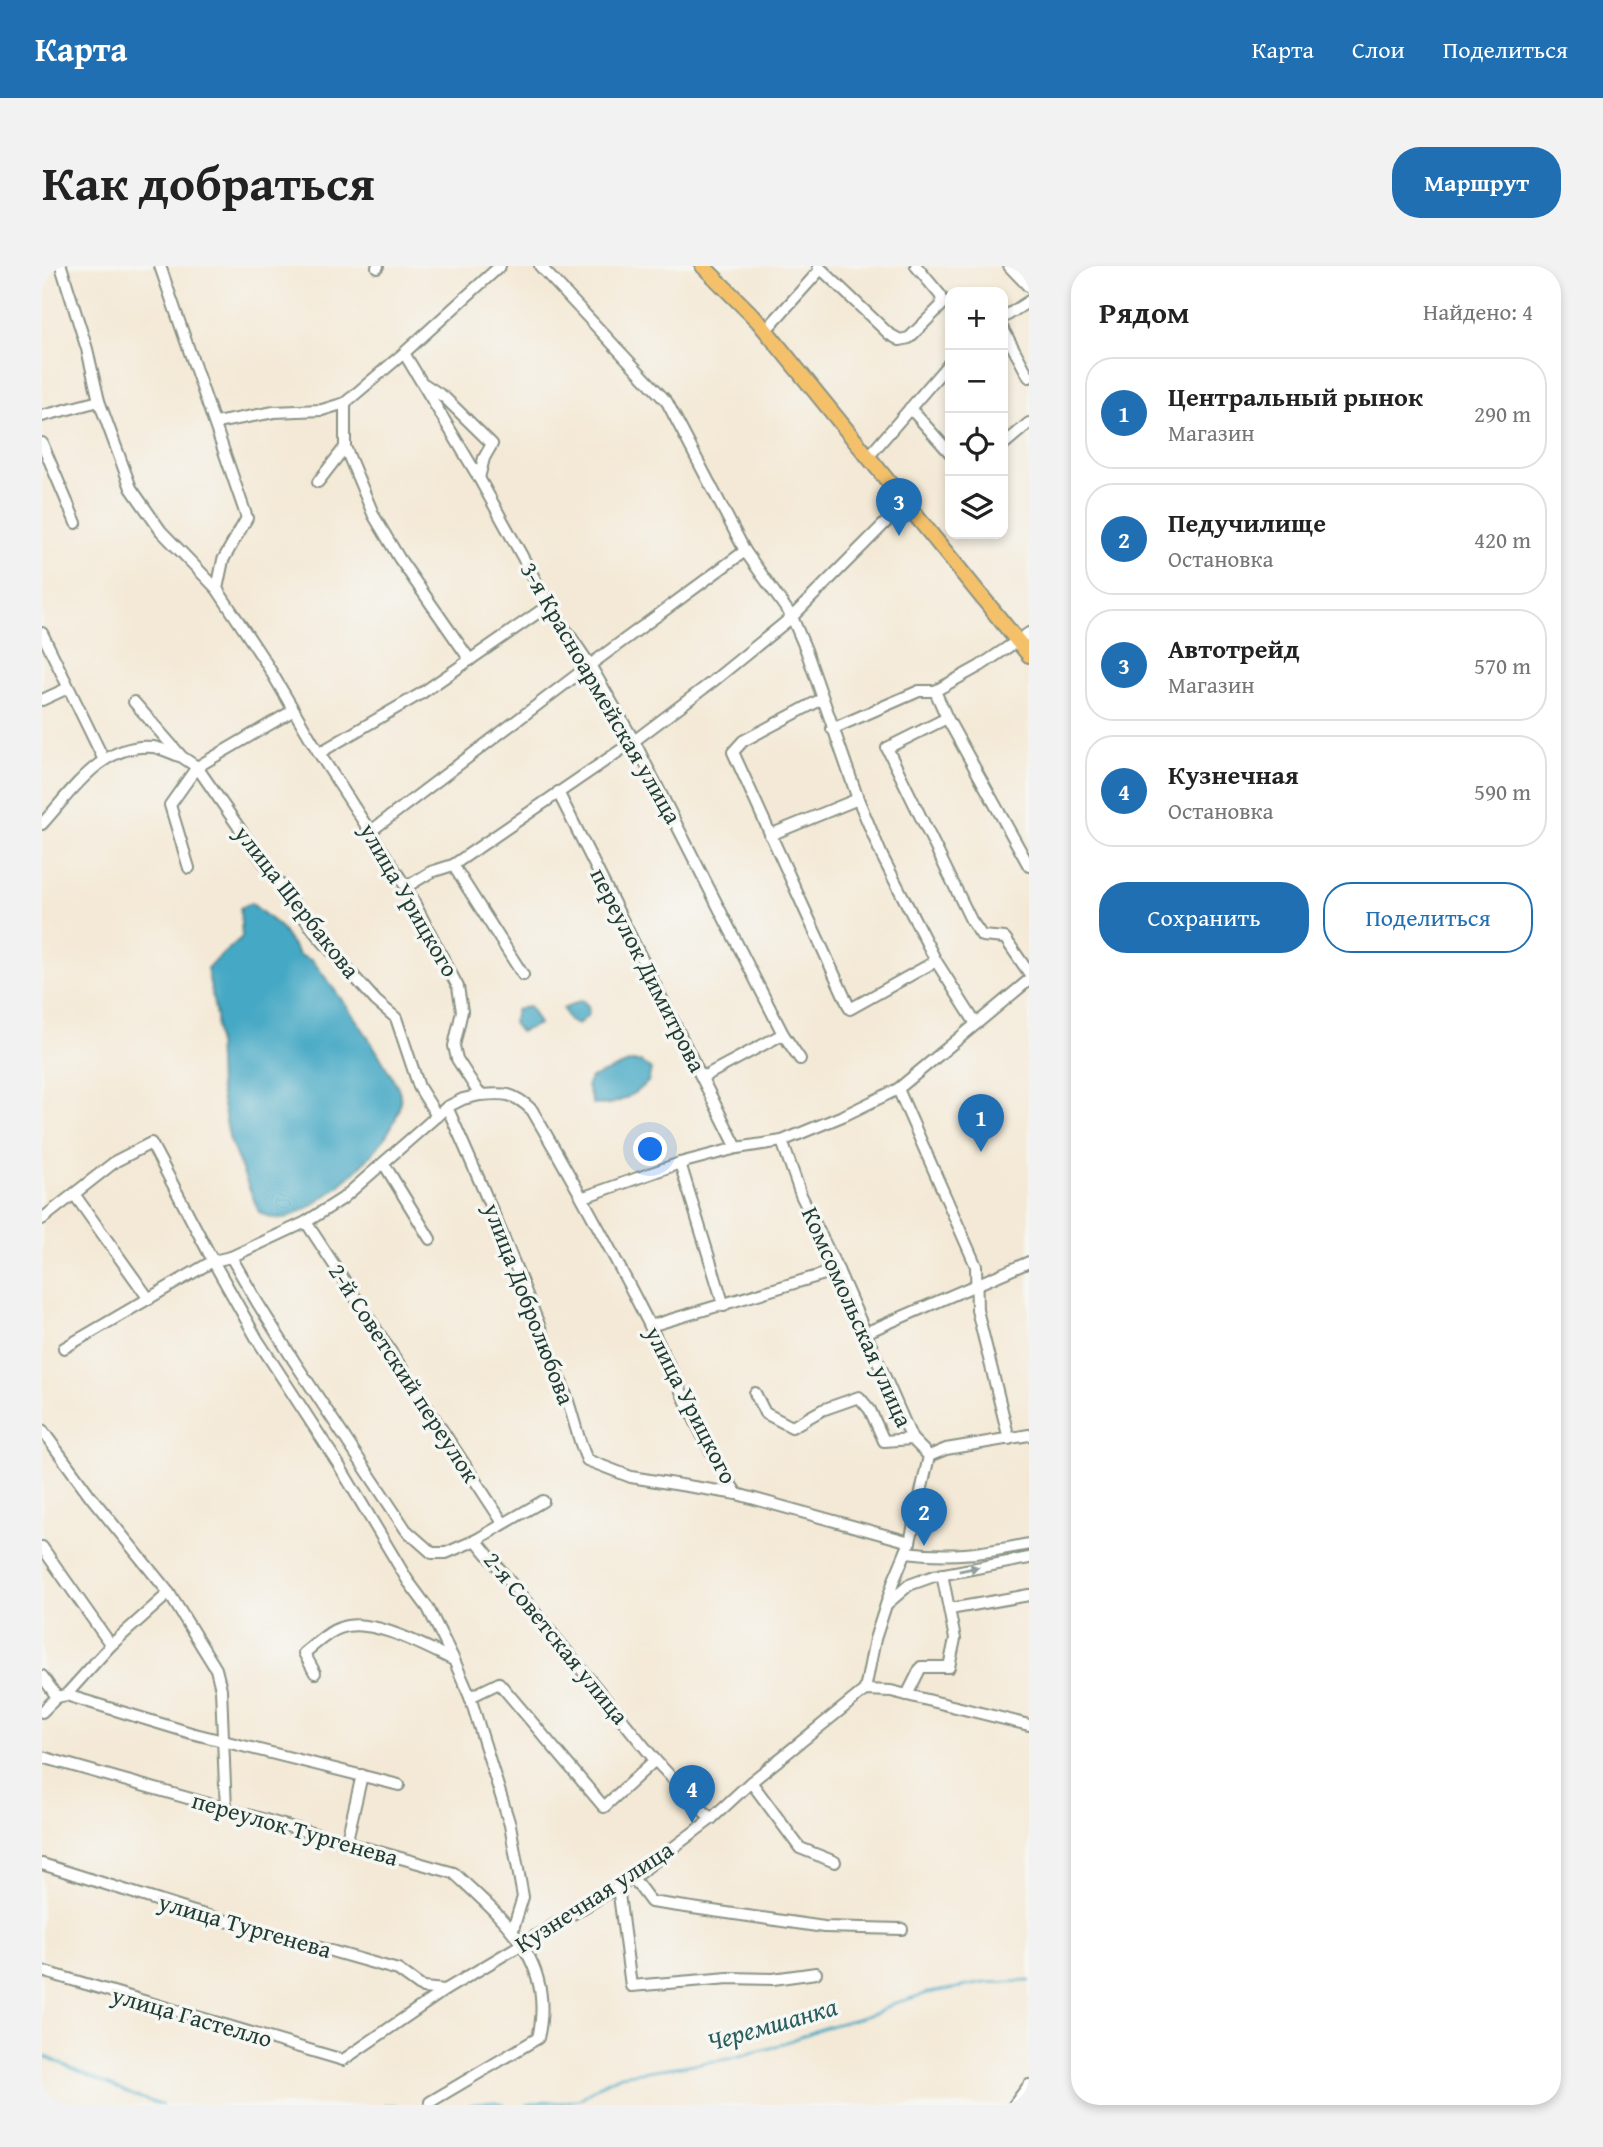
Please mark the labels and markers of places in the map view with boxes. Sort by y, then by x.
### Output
pin: 3 [876,478,922,536]
pin: 1 [958,1094,1004,1152]
pin: 2 [901,1488,947,1546]
pin: 4 [669,1765,715,1823]

